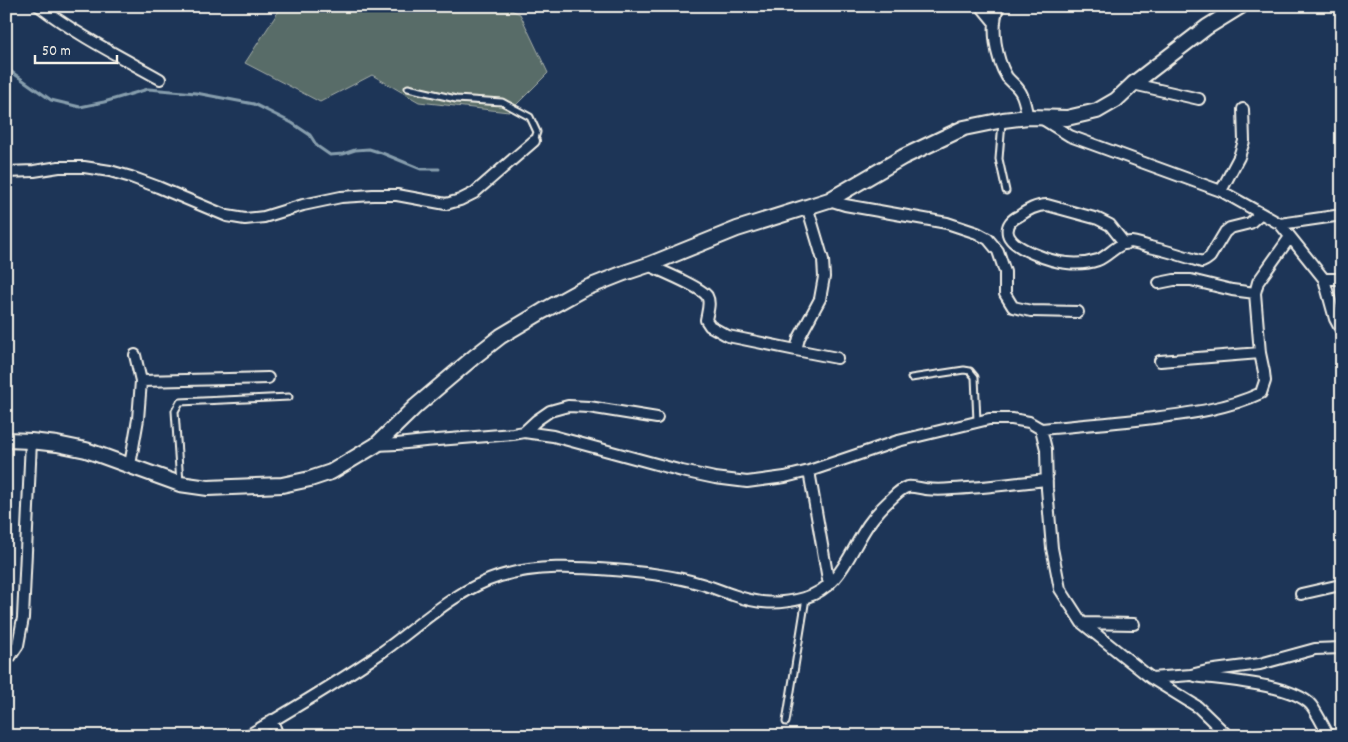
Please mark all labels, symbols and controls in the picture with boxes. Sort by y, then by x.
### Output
scale bar [35,32,118,64]
text: 50 m [42,41,71,63]

